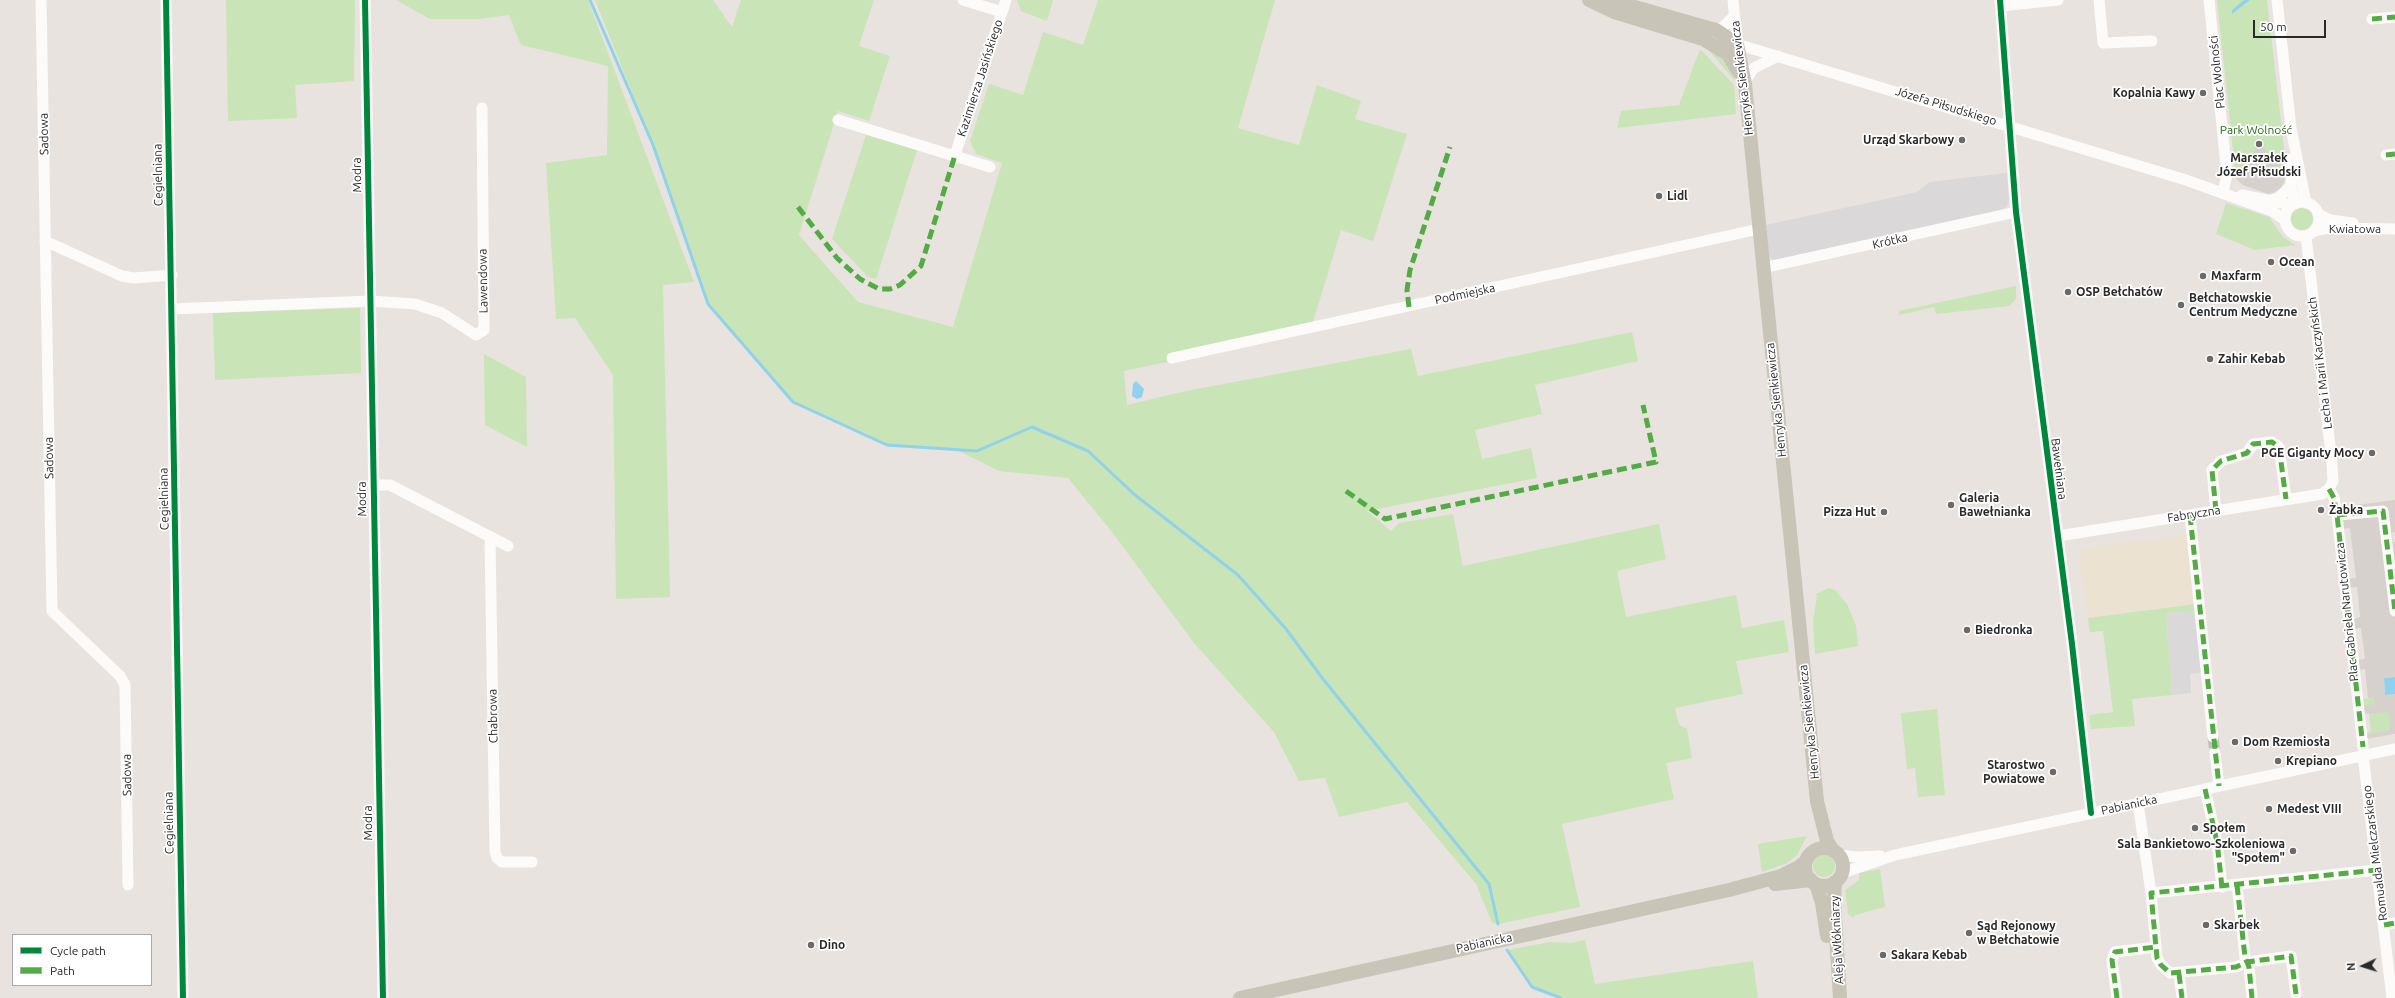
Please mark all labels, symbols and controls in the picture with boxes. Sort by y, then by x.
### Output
scale bar [2255,12,2328,38]
street label: Kazimierza Jasińskiego [954,18,1006,138]
street label: Henryka Sienkiewicza [1728,20,1756,136]
text: 50 m [2260,20,2287,33]
street label: Plac Wolności [2206,35,2228,109]
street label: Józefa Piłsudskiego [1893,84,1999,128]
place label: Kopalnia Kawy [2113,86,2195,100]
marker: Kopalnia Kawy [2198,88,2208,98]
street label: Sadowa [36,113,52,155]
park label: Park Wolność [2220,123,2292,137]
place label: Urząd Skarbowy [1863,133,1954,147]
marker: Urząd Skarbowy [1957,135,1967,145]
marker: Marszałek Józef Piłsudski [2254,139,2264,149]
street label: Cegielniana [150,144,166,206]
place label: Marszałek Józef Piłsudski [2217,151,2301,179]
street label: Modra [349,157,365,193]
place label: Lidl [1667,189,1688,203]
marker: Lidl [1654,191,1664,201]
street label: Kwiatowa [2329,222,2381,236]
street label: Krótka [1871,230,1909,252]
street label: Lawendowa [475,249,491,313]
place label: Ocean [2279,255,2315,269]
marker: Ocean [2266,257,2276,267]
place label: Maxfarm [2211,269,2261,283]
marker: Maxfarm [2198,271,2208,281]
street label: Podmiejska [1434,281,1496,307]
place label: OSP Bełchatów [2076,285,2163,299]
marker: OSP Bełchatów [2063,287,2073,297]
place label: Bełchatowskie Centrum Medyczne [2189,291,2298,319]
street label: Lecha i Marii Kaczyńskich [2305,296,2335,430]
marker: Bełchatowskie Centrum Medyczne [2176,300,2186,310]
street label: Henryka Sienkiewicza [1763,342,1789,458]
place label: Zahir Kebab [2218,352,2285,366]
marker: Zahir Kebab [2205,354,2215,364]
street label: Sadowa [41,437,57,479]
street label: Bawełniana [2048,437,2070,501]
place label: PGE Giganty Mocy [2261,446,2364,460]
marker: PGE Giganty Mocy [2367,448,2377,458]
street label: Cegielniana [156,468,172,530]
street label: Modra [354,481,370,517]
place label: Galeria Bawełnianka [1959,491,2031,519]
marker: Galeria Bawełnianka [1946,500,1956,510]
street label: Fabryczna [2166,503,2222,525]
place label: Żabka [2329,503,2363,517]
place label: Pizza Hut [1823,505,1876,519]
marker: Żabka [2316,505,2326,515]
marker: Pizza Hut [1879,507,1889,517]
street label: Plac Gabriela Narutowicza [2333,542,2361,682]
place label: Biedronka [1975,623,2033,637]
marker: Biedronka [1962,625,1972,635]
street label: Henryka Sienkiewicza [1796,664,1822,780]
street label: Chabrowa [485,689,501,743]
place label: Dom Rzemiosła [2243,735,2330,749]
marker: Dom Rzemiosła [2230,737,2240,747]
street label: Sadowa [119,754,135,796]
place label: Krepiano [2286,754,2337,768]
marker: Krepiano [2273,756,2283,766]
place label: Starostwo Powiatowe [1983,758,2045,786]
marker: Starostwo Powiatowe [2048,767,2058,777]
street label: Romualda Mielczarskiego [2360,784,2390,922]
street label: Cegielniana [161,792,177,854]
street label: Pabianicka [2100,792,2158,818]
place label: Medest VIII [2277,802,2342,816]
marker: Medest VIII [2264,804,2274,814]
street label: Modra [360,805,376,841]
place label: Społem [2203,821,2246,835]
marker: Społem [2190,823,2200,833]
place label: Sala Bankietowo-Szkoleniowa "Społem" [2117,837,2285,865]
marker: Sala Bankietowo-Szkoleniowa "Społem" [2288,846,2298,856]
street label: Aleja Włókniarzy [1827,895,1847,985]
place label: Skarbek [2214,918,2260,932]
place label: Sąd Rejonowy w Bełchatowie [1977,919,2059,947]
marker: Skarbek [2201,920,2211,930]
marker: Sąd Rejonowy w Bełchatowie [1964,928,1974,938]
street label: Pabianicka [1455,930,1513,956]
legend [12,934,152,986]
place label: Dino [819,938,845,952]
marker: Dino [806,940,816,950]
text: Cycle path [50,944,106,957]
north arrow [2343,946,2383,986]
place label: Sakara Kebab [1891,948,1967,962]
marker: Sakara Kebab [1878,950,1888,960]
text: N [2345,962,2357,971]
text: Path [50,964,75,977]

